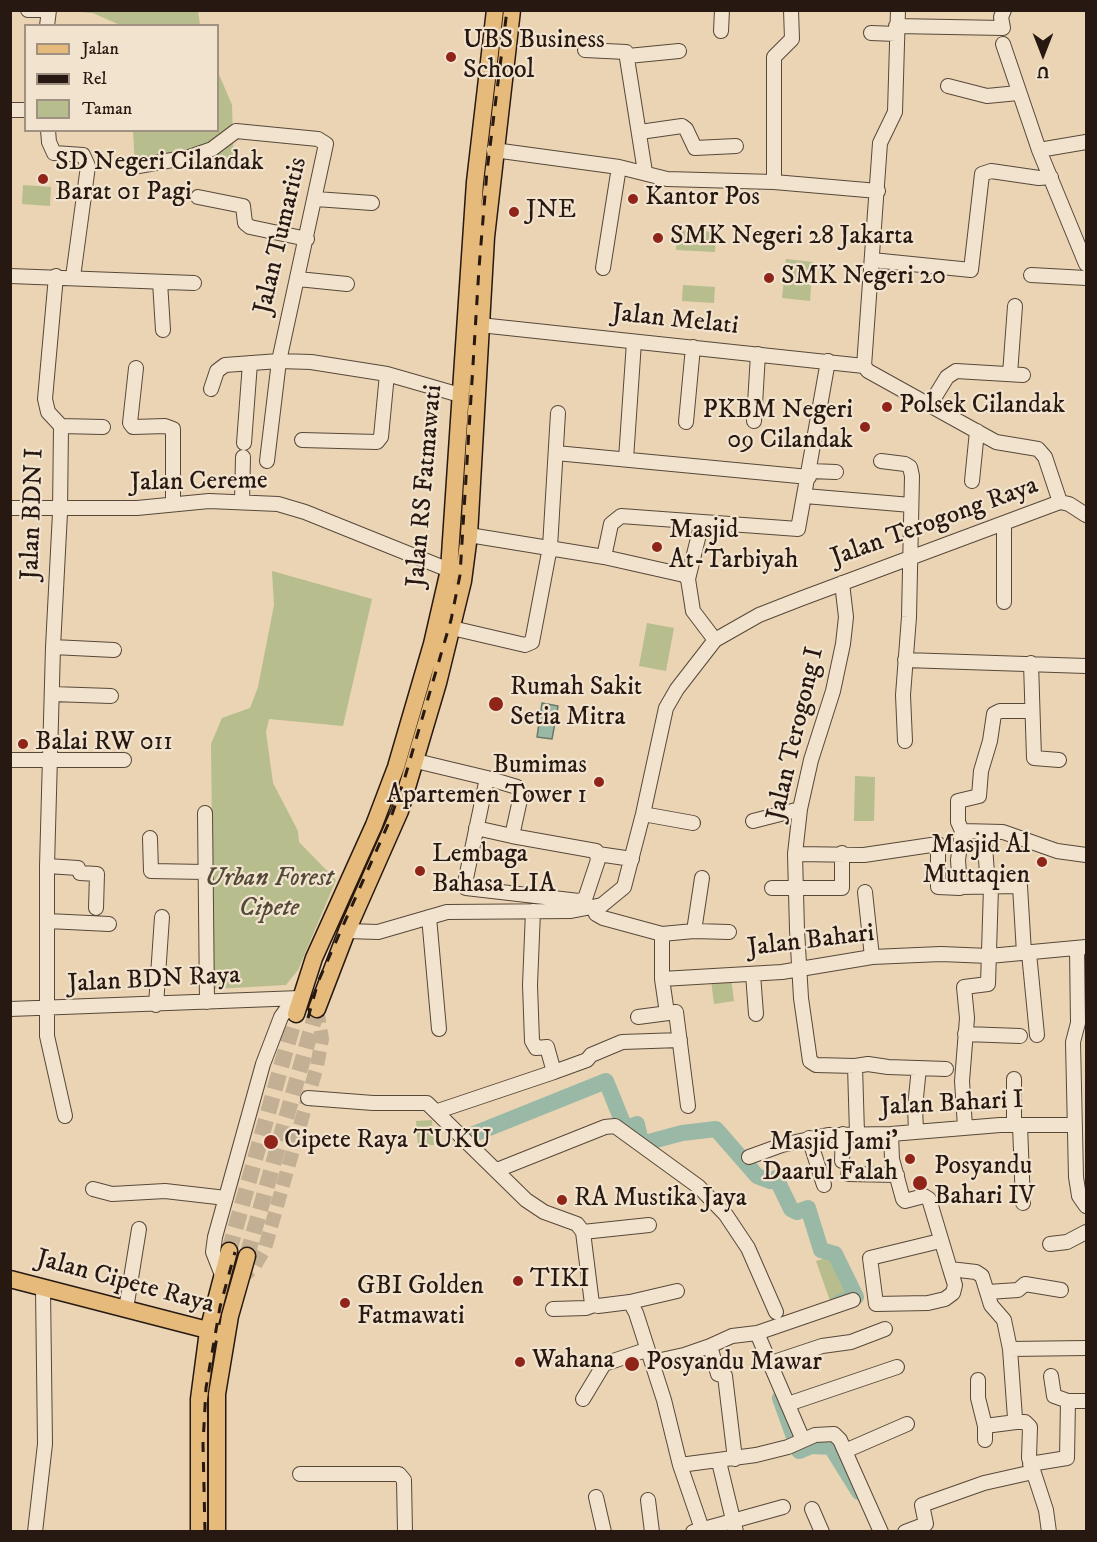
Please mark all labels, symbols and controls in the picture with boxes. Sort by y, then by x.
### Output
legend [24,24,219,132]
north arrow [1013,24,1073,84]
place label: UBS Business School [463,26,605,88]
text: Jalan [82,38,119,60]
marker: UBS Business School [444,50,458,64]
text: U [1037,62,1049,82]
text: Rel [82,68,107,90]
text: Taman [82,98,132,120]
place label: SD Negeri Cilandak Barat 01 Pagi [55,148,264,210]
street label: Jalan Tumaritis [249,155,315,317]
marker: SD Negeri Cilandak Barat 01 Pagi [36,172,50,186]
place label: Kantor Pos [645,183,760,215]
marker: Kantor Pos [626,192,640,206]
place label: JNE [526,196,576,228]
marker: JNE [507,205,521,219]
place label: SMK Negeri 28 Jakarta [670,222,913,254]
marker: SMK Negeri 28 Jakarta [651,231,665,245]
place label: SMK Negeri 20 [781,262,946,294]
marker: SMK Negeri 20 [762,271,776,285]
street label: Jalan Melati [610,299,740,343]
street label: Jalan RS Fatmawati [402,383,450,589]
place label: Polsek Cilandak [899,391,1065,423]
place label: PKBM Negeri 09 Cilandak [703,396,853,458]
marker: Polsek Cilandak [880,400,894,414]
marker: PKBM Negeri 09 Cilandak [858,420,872,434]
street label: Jalan BDN I [16,447,52,581]
street label: Jalan Cereme [130,466,268,500]
street label: Jalan Terogong Raya [827,471,1043,575]
place label: Masjid At-Tarbiyah [669,516,798,578]
marker: Masjid At-Tarbiyah [650,540,664,554]
street label: Jalan Terogong I [762,644,832,824]
place label: Rumah Sakit Setia Mitra [510,673,642,734]
marker: Rumah Sakit Setia Mitra [487,695,505,713]
place label: Balai RW 011 [35,728,173,760]
marker: Balai RW 011 [16,737,30,751]
place label: Bumimas Apartemen Tower 1 [387,751,587,812]
marker: Bumimas Apartemen Tower 1 [592,775,606,789]
place label: Masjid Al Muttaqien [923,831,1030,892]
place label: Lembaga Bahasa LIA [432,840,555,902]
marker: Masjid Al Muttaqien [1035,855,1049,869]
park label: Urban Forest Cipete [205,864,333,926]
marker: Lembaga Bahasa LIA [413,864,427,878]
street label: Jalan Bahari [746,919,876,965]
street label: Jalan BDN Raya [67,961,241,1001]
street label: Jalan Bahari I [879,1086,1025,1124]
place label: Cipete Raya TUKU [284,1126,491,1158]
place label: Masjid Jami' Daarul Falah [762,1128,898,1190]
marker: Cipete Raya TUKU [262,1133,280,1151]
marker: Masjid Jami' Daarul Falah [903,1152,917,1166]
place label: Posyandu Bahari IV [934,1152,1035,1214]
marker: Posyandu Bahari IV [911,1174,929,1192]
place label: RA Mustika Jaya [574,1184,747,1216]
marker: RA Mustika Jaya [555,1193,569,1207]
street label: Jalan Cipete Raya [33,1244,217,1322]
place label: TIKI [530,1265,589,1297]
place label: GBI Golden Fatmawati [357,1272,484,1334]
marker: TIKI [511,1274,525,1288]
marker: GBI Golden Fatmawati [338,1296,352,1310]
place label: Wahana [532,1346,615,1378]
place label: Posyandu Mawar [646,1348,822,1380]
marker: Wahana [513,1355,527,1369]
marker: Posyandu Mawar [623,1355,641,1373]

